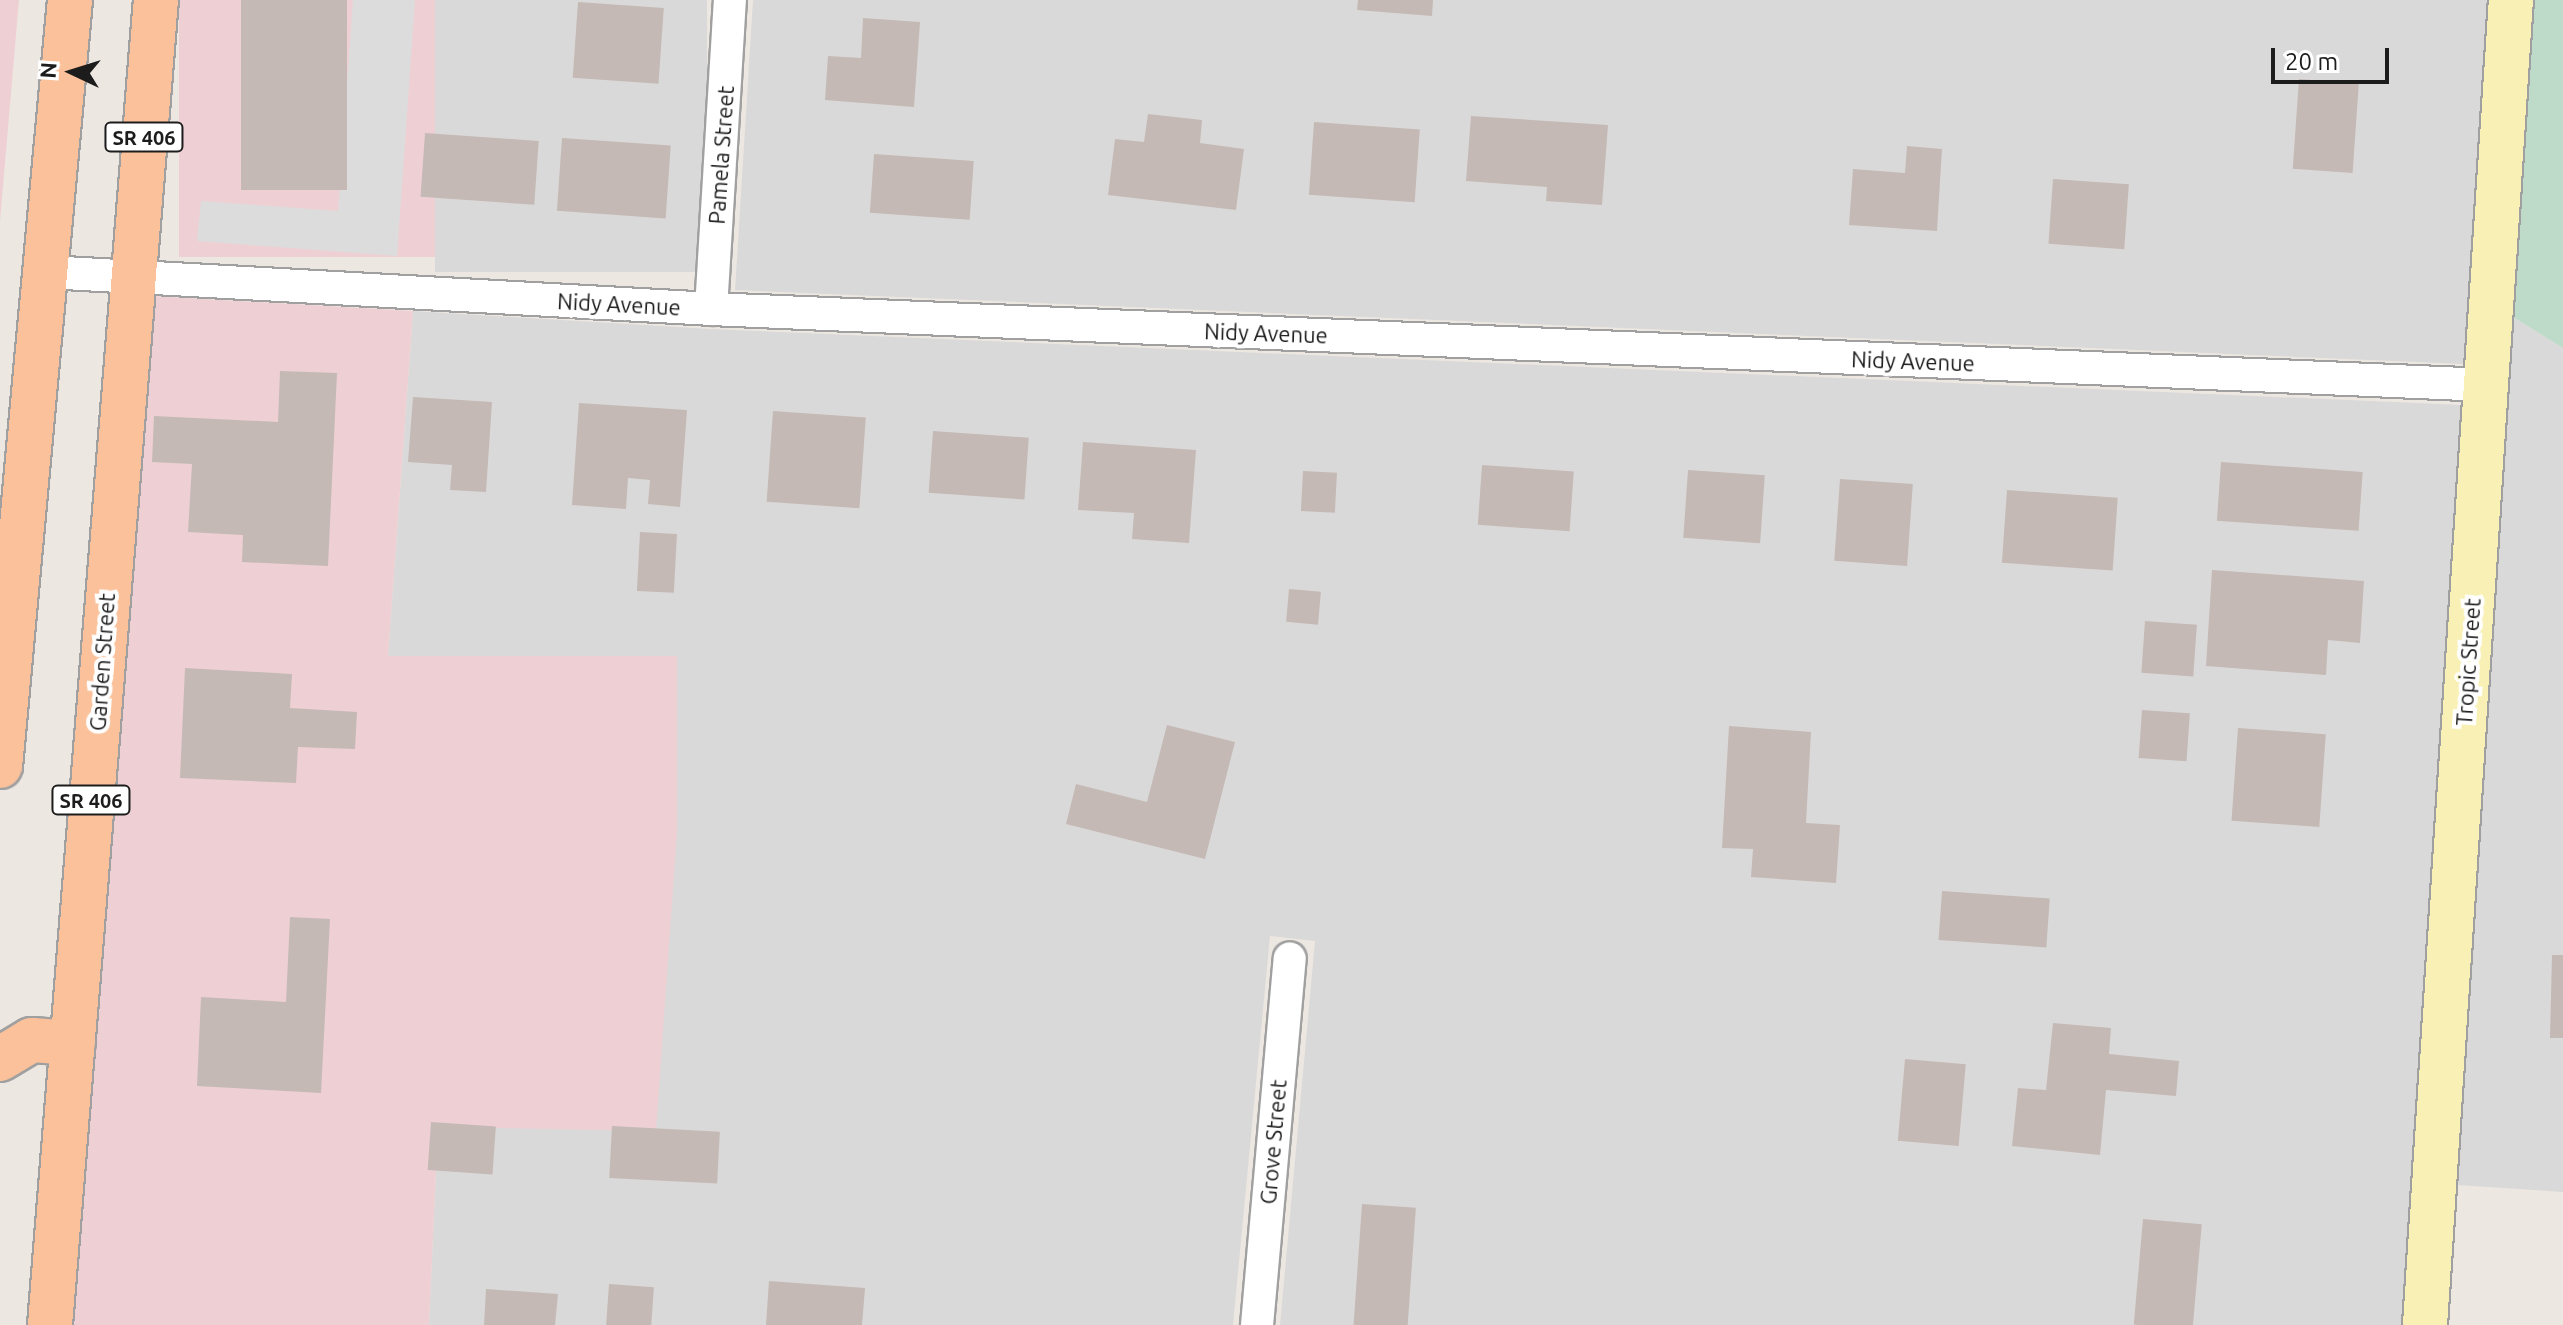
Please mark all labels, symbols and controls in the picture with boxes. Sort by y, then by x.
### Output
north arrow [32,32,112,112]
scale bar [2275,32,2393,82]
text: 20 m [2285,48,2338,75]
text: N [35,61,61,79]
street label: Pamela Street [703,85,739,225]
road number: SR 406 [104,121,184,153]
street label: Nidy Avenue [557,288,681,320]
street label: Nidy Avenue [1204,318,1328,348]
street label: Nidy Avenue [1851,346,1975,376]
street label: Garden Street [84,592,120,732]
street label: Tropic Street [2450,597,2486,727]
road number: SR 406 [51,784,131,816]
street label: Grove Street [1254,1079,1292,1205]

